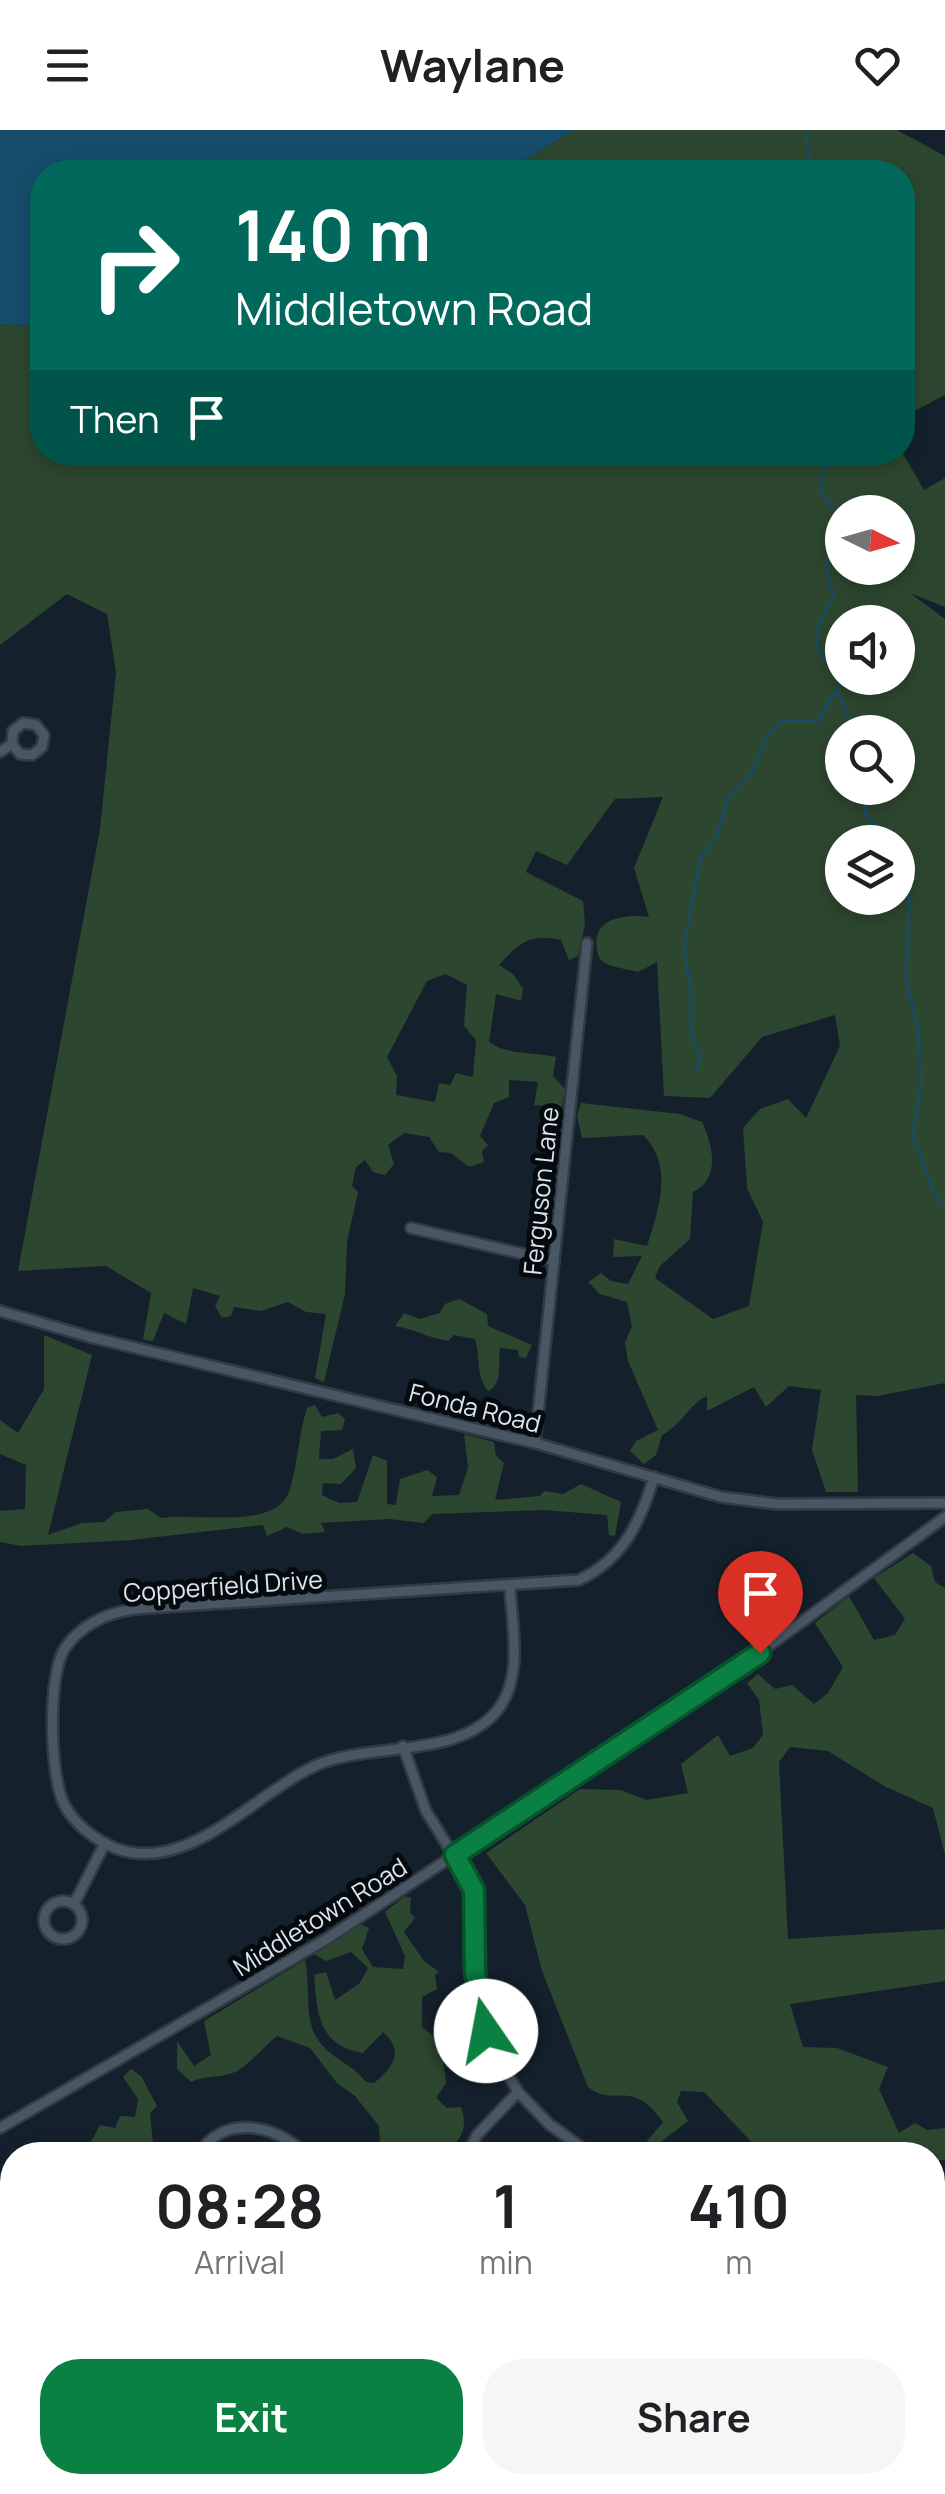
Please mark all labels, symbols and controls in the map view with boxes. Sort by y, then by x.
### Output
text: Waylane [380,34,565,96]
icon: menu [40,38,95,93]
icon: heart [850,38,905,93]
text: 140 m [235,186,431,282]
icon: right [70,200,200,330]
text: Middletown Road [235,277,593,339]
icon: arrive [179,390,234,445]
text: Then [70,392,159,444]
north arrow [825,495,915,585]
map controls [825,495,915,915]
button: sound [825,605,915,695]
button: search [825,715,915,805]
button: layers [825,825,915,915]
street label: Ferguson Lane [514,1105,567,1277]
street label: Fonda Road [406,1374,545,1441]
pin [718,1551,803,1654]
street label: Copperfield Drive [122,1561,324,1610]
icon: arrive [733,1566,788,1621]
street label: Middletown Road [226,1849,413,1984]
position arrow [434,1979,538,2083]
text: 08:28 [155,2164,324,2246]
text: 1 [493,2164,519,2246]
text: 410 [688,2164,790,2246]
text: Arrival [194,2240,285,2284]
text: min [479,2240,533,2284]
text: m [725,2240,752,2284]
button: Exit [40,2359,463,2474]
button: Share [483,2359,905,2474]

